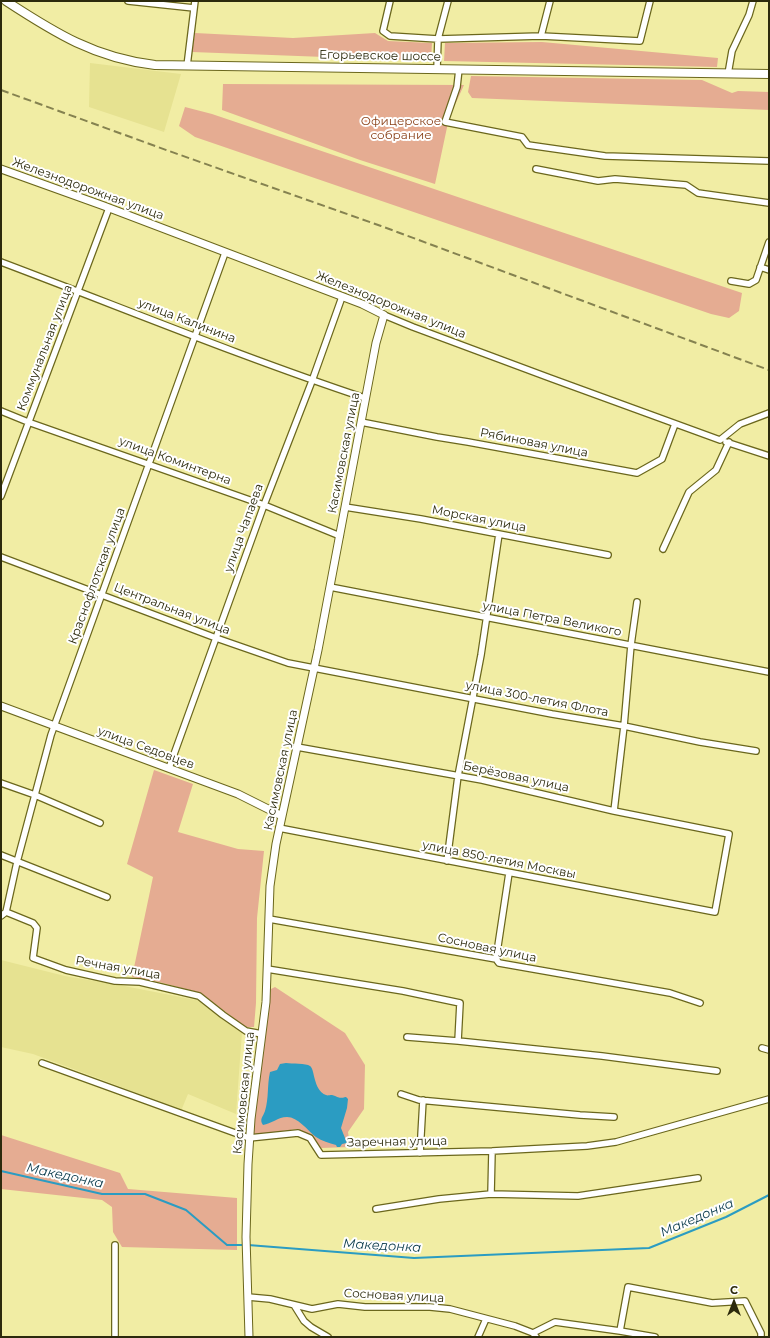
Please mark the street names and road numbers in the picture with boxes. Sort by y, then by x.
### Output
street label: Егорьевское шоссе [319,48,441,64]
street label: Железнодорожная улица [10,155,166,223]
street label: Железнодорожная улица [314,268,468,342]
street label: Коммунальная улица [14,283,76,413]
street label: улица Калинина [136,296,238,346]
street label: Касимовская улица [325,391,363,515]
street label: Рябиновая улица [479,425,589,461]
street label: улица Коминтерна [117,434,233,488]
street label: улица Чапаева [221,482,267,574]
street label: Морская улица [431,503,527,535]
street label: Краснофлотская улица [66,506,128,646]
street label: Центральная улица [112,580,232,638]
street label: улица Петра Великого [481,598,623,640]
street label: улица 300-летия Флота [464,678,610,720]
street label: Касимовская улица [261,708,301,832]
street label: улица Седовцев [96,724,196,772]
street label: Берёзовая улица [462,759,570,795]
street label: улица 850-летия Москвы [421,838,577,882]
street label: Сосновая улица [436,930,538,966]
street label: Речная улица [74,953,162,983]
street label: Касимовская улица [230,1031,258,1155]
street label: Заречная улица [347,1134,447,1150]
street label: Сосновая улица [343,1286,445,1306]

